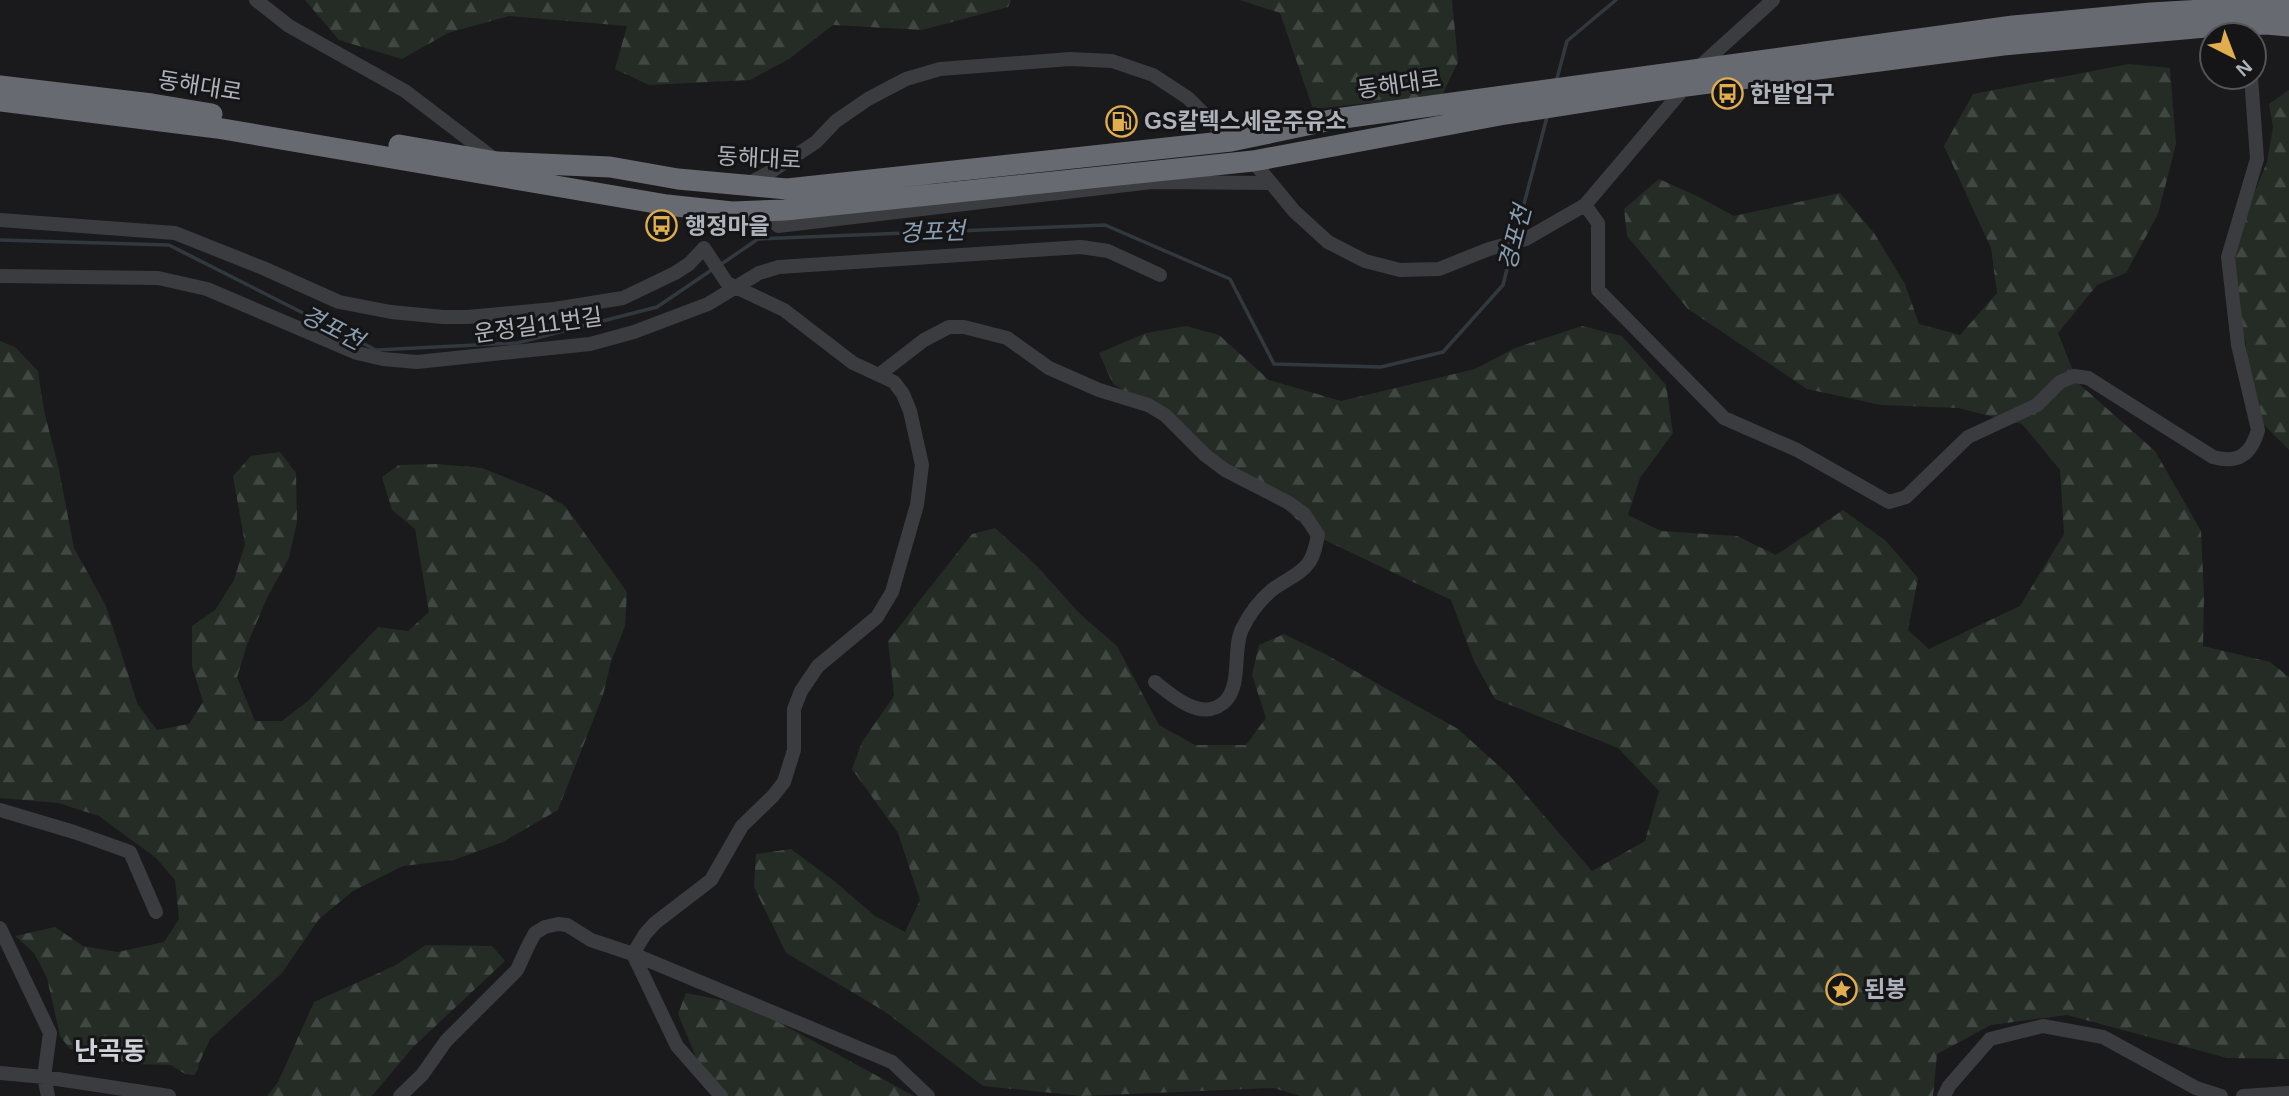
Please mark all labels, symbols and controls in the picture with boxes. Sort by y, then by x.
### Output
north arrow [2198,21,2268,91]
text: N [2232,56,2256,81]
street label: 동해대로 [1355,65,1443,103]
street label: 동해대로 [156,67,244,105]
bus stop icon: 한밭입구 [1710,77,1744,111]
place label: 한밭입구 [1750,81,1835,107]
fuel station icon: GS칼텍스세운주유소 [1104,104,1138,138]
place label: GS칼텍스세운주유소 [1144,108,1347,134]
street label: 동해대로 [716,143,802,173]
water label: 경포천 [1493,200,1537,273]
bus stop icon: 행정마을 [645,209,679,243]
place label: 행정마을 [685,213,770,239]
water label: 경포천 [898,217,968,246]
water label: 경포천 [297,300,370,356]
street label: 운정길11번길 [472,303,604,347]
place icon: 된봉 [1824,972,1858,1006]
place label: 된봉 [1864,976,1906,1002]
district label: 난곡동 [74,1036,146,1066]

